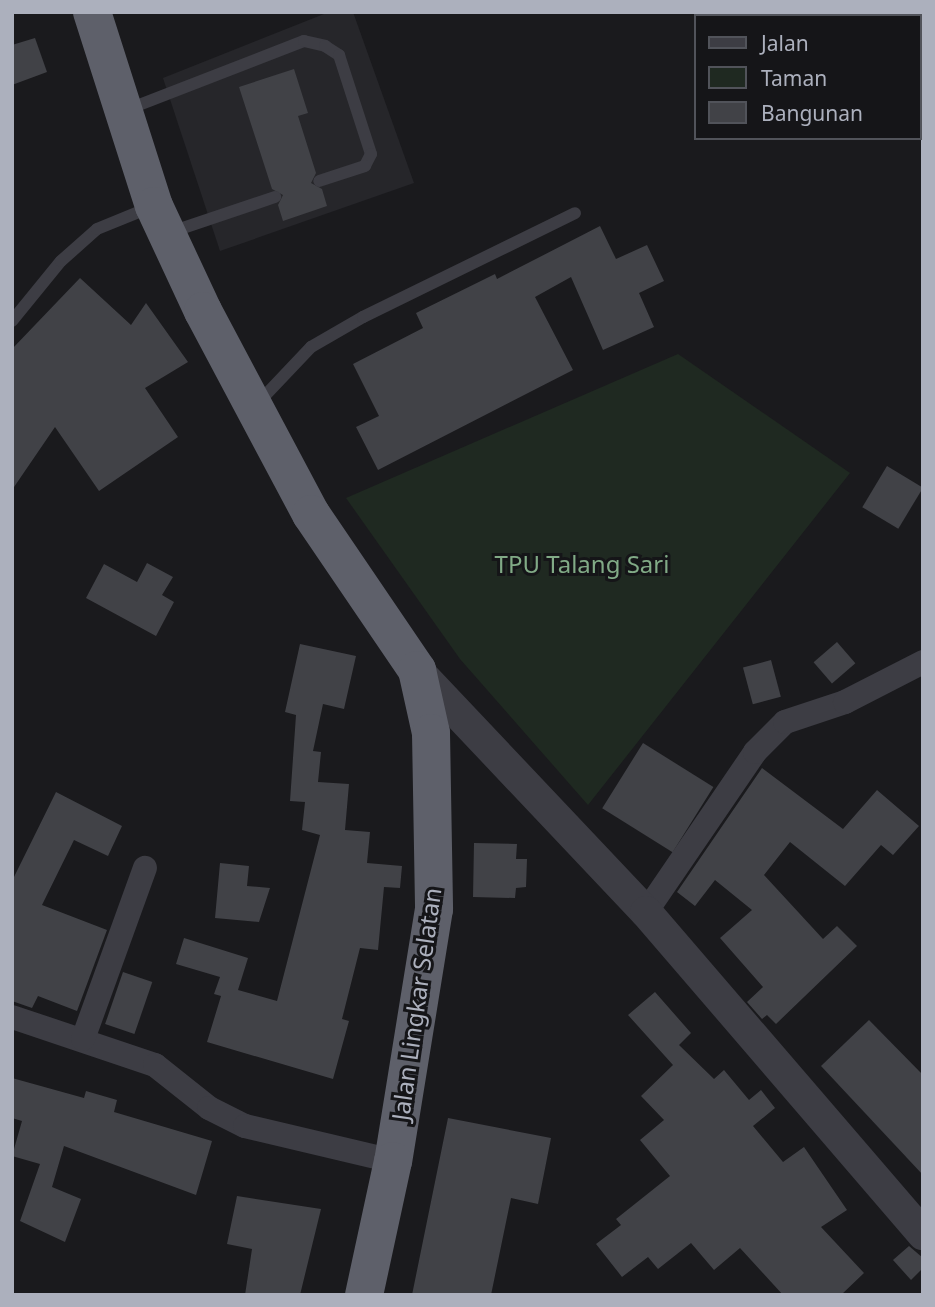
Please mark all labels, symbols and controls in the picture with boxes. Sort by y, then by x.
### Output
legend [694,14,921,140]
text: Jalan [761,29,809,57]
text: Taman [761,64,827,92]
text: Bangunan [761,99,863,127]
park label: TPU Talang Sari [495,550,669,578]
street label: Jalan Lingkar Selatan [385,886,447,1122]

